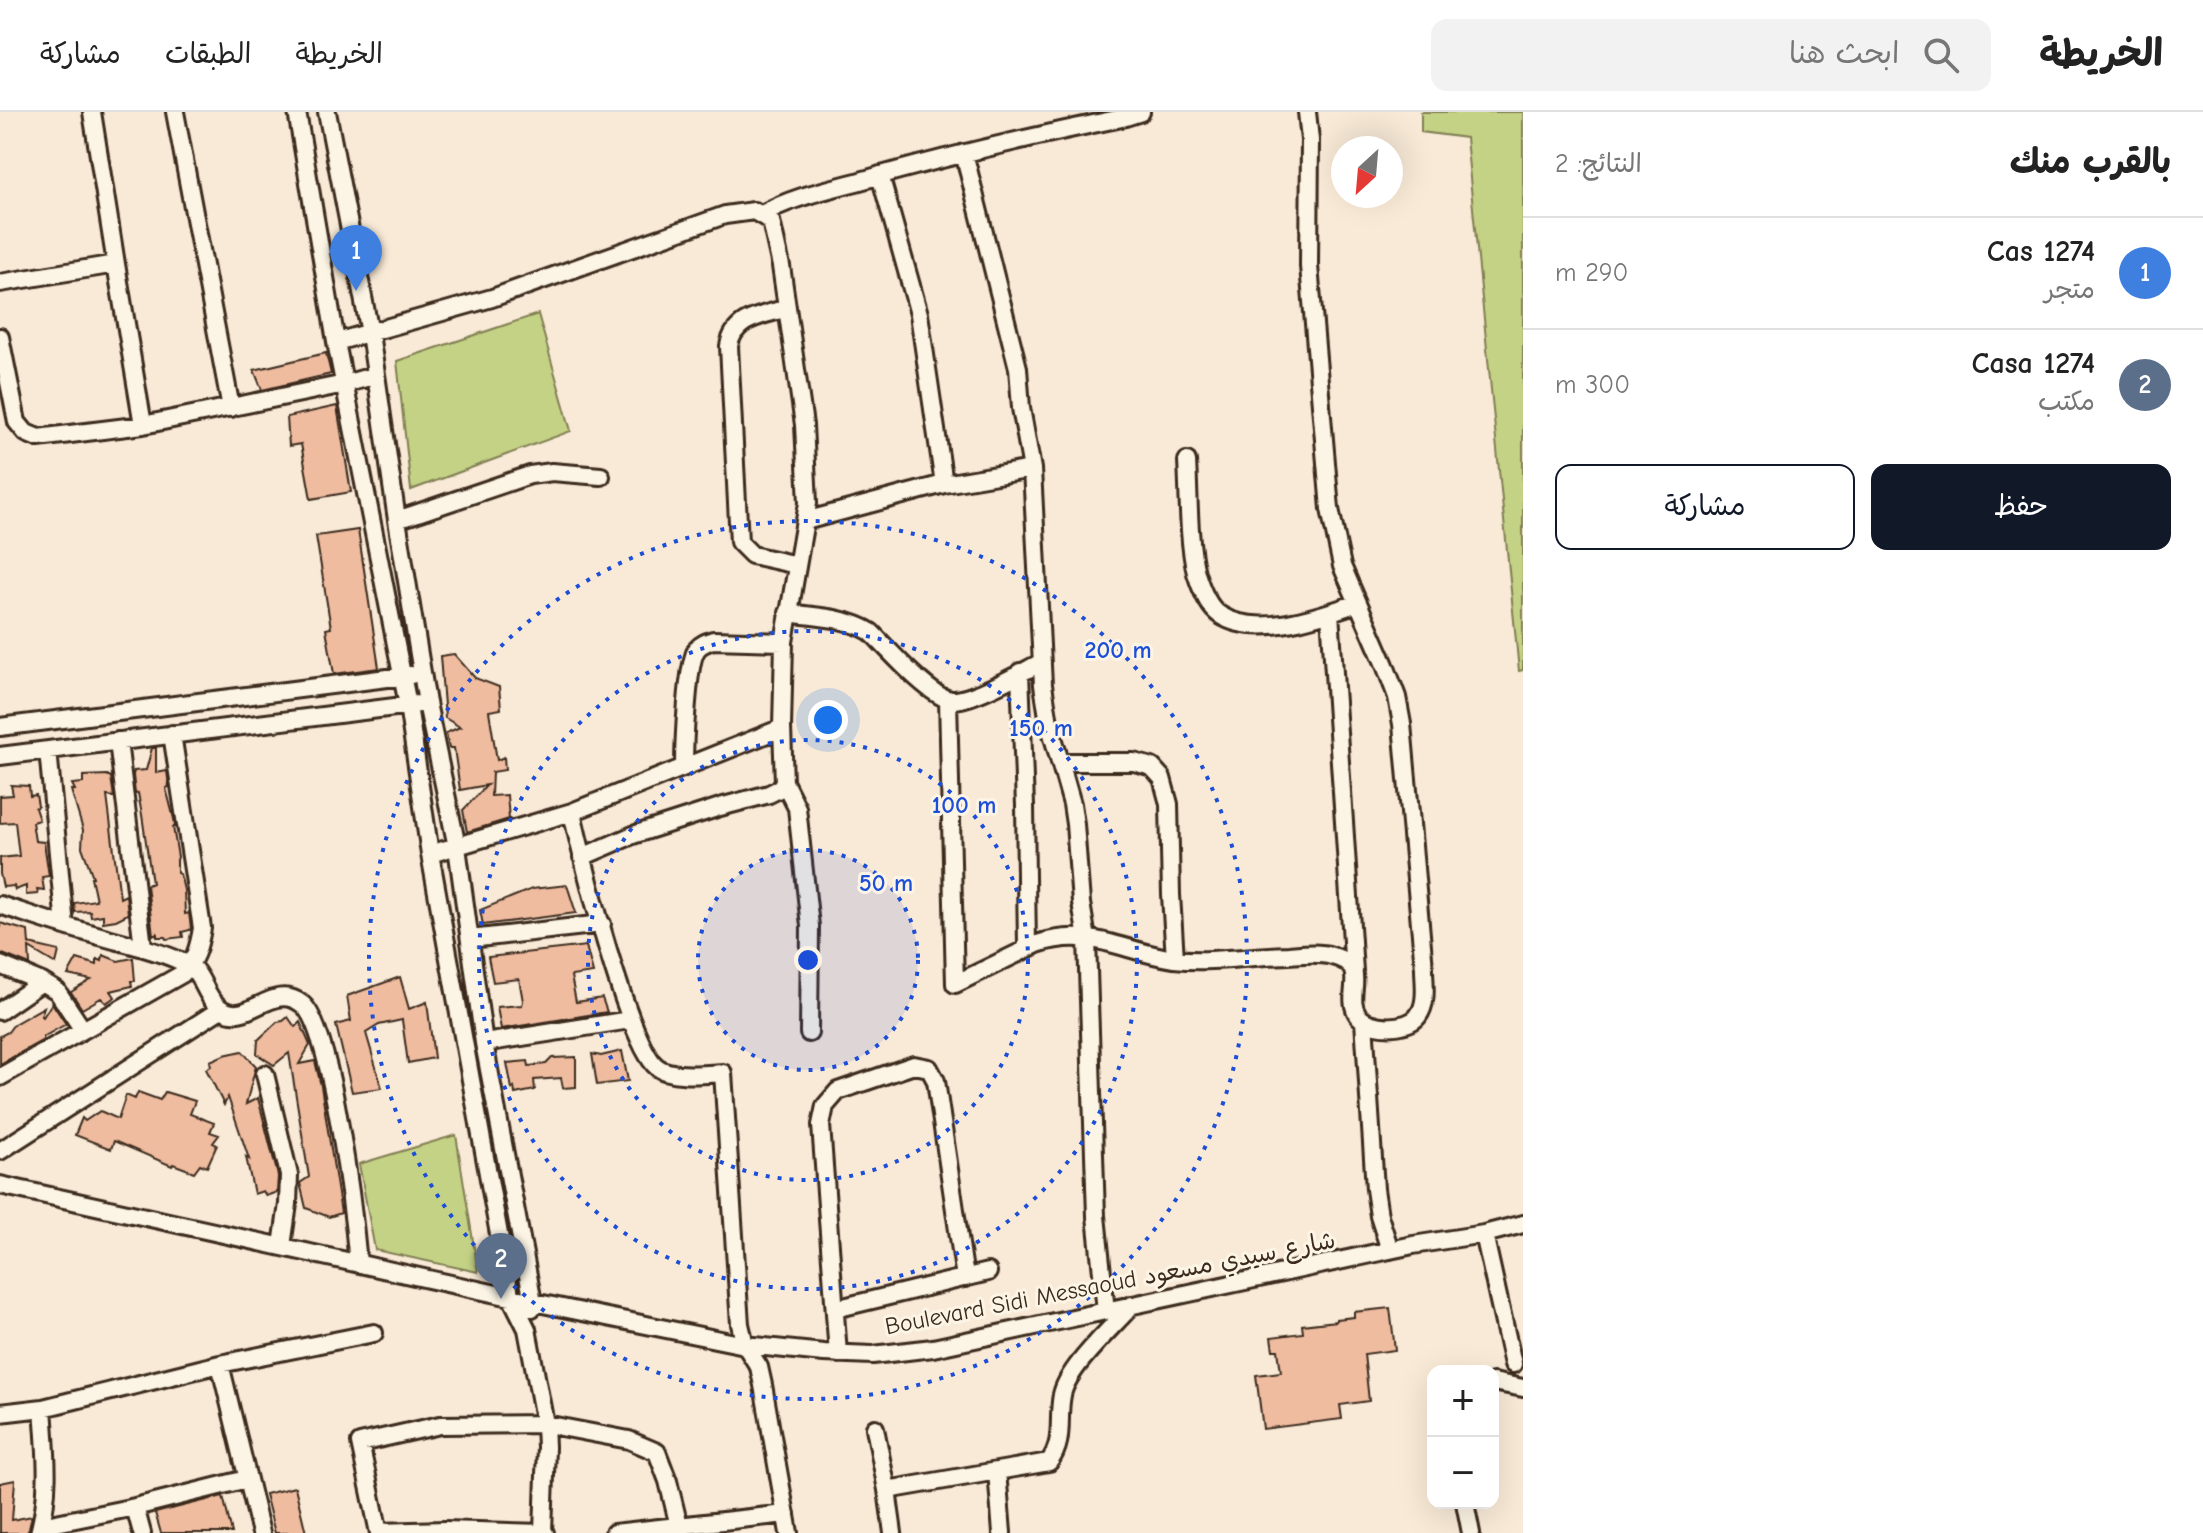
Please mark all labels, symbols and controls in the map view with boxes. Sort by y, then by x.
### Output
search box [1431,19,1991,91]
text: الخريطة [2039,32,2163,76]
icon: search [1919,33,1963,77]
text: ابحث هنا [1789,36,1899,71]
text: مشاركة [40,38,121,70]
text: الطبقات [165,38,251,70]
text: الخريطة [295,38,383,70]
north arrow [1331,136,1403,208]
text: بالقرب منك [2010,142,2171,182]
text: النتائج: 2 [1555,149,1642,179]
pin: 1 [330,225,382,291]
text: Cas 1274 [1987,234,2095,269]
text: 290 m [1555,258,1628,288]
text: 1 [2140,258,2150,288]
text: متجر [2044,275,2095,305]
text: Casa 1274 [1971,346,2095,381]
text: 300 m [1555,370,1630,400]
text: 2 [2139,370,2151,400]
text: مكتب [2038,387,2095,417]
button: مشاركة [1555,464,1855,550]
button: حفظ [1871,464,2171,550]
text: 200 m [1084,636,1152,664]
your location [808,700,848,740]
text: 150 m [1009,714,1073,742]
text: 100 m [932,791,996,819]
text: 50 m [859,869,913,897]
centre of rings [794,946,822,974]
street label: Boulevard Sidi Messaoud شارع سيدي مسعود [882,1226,1338,1343]
pin: 2 [475,1233,527,1299]
map controls [1427,1365,1499,1509]
button: + [1427,1365,1499,1437]
button: − [1427,1437,1499,1509]

